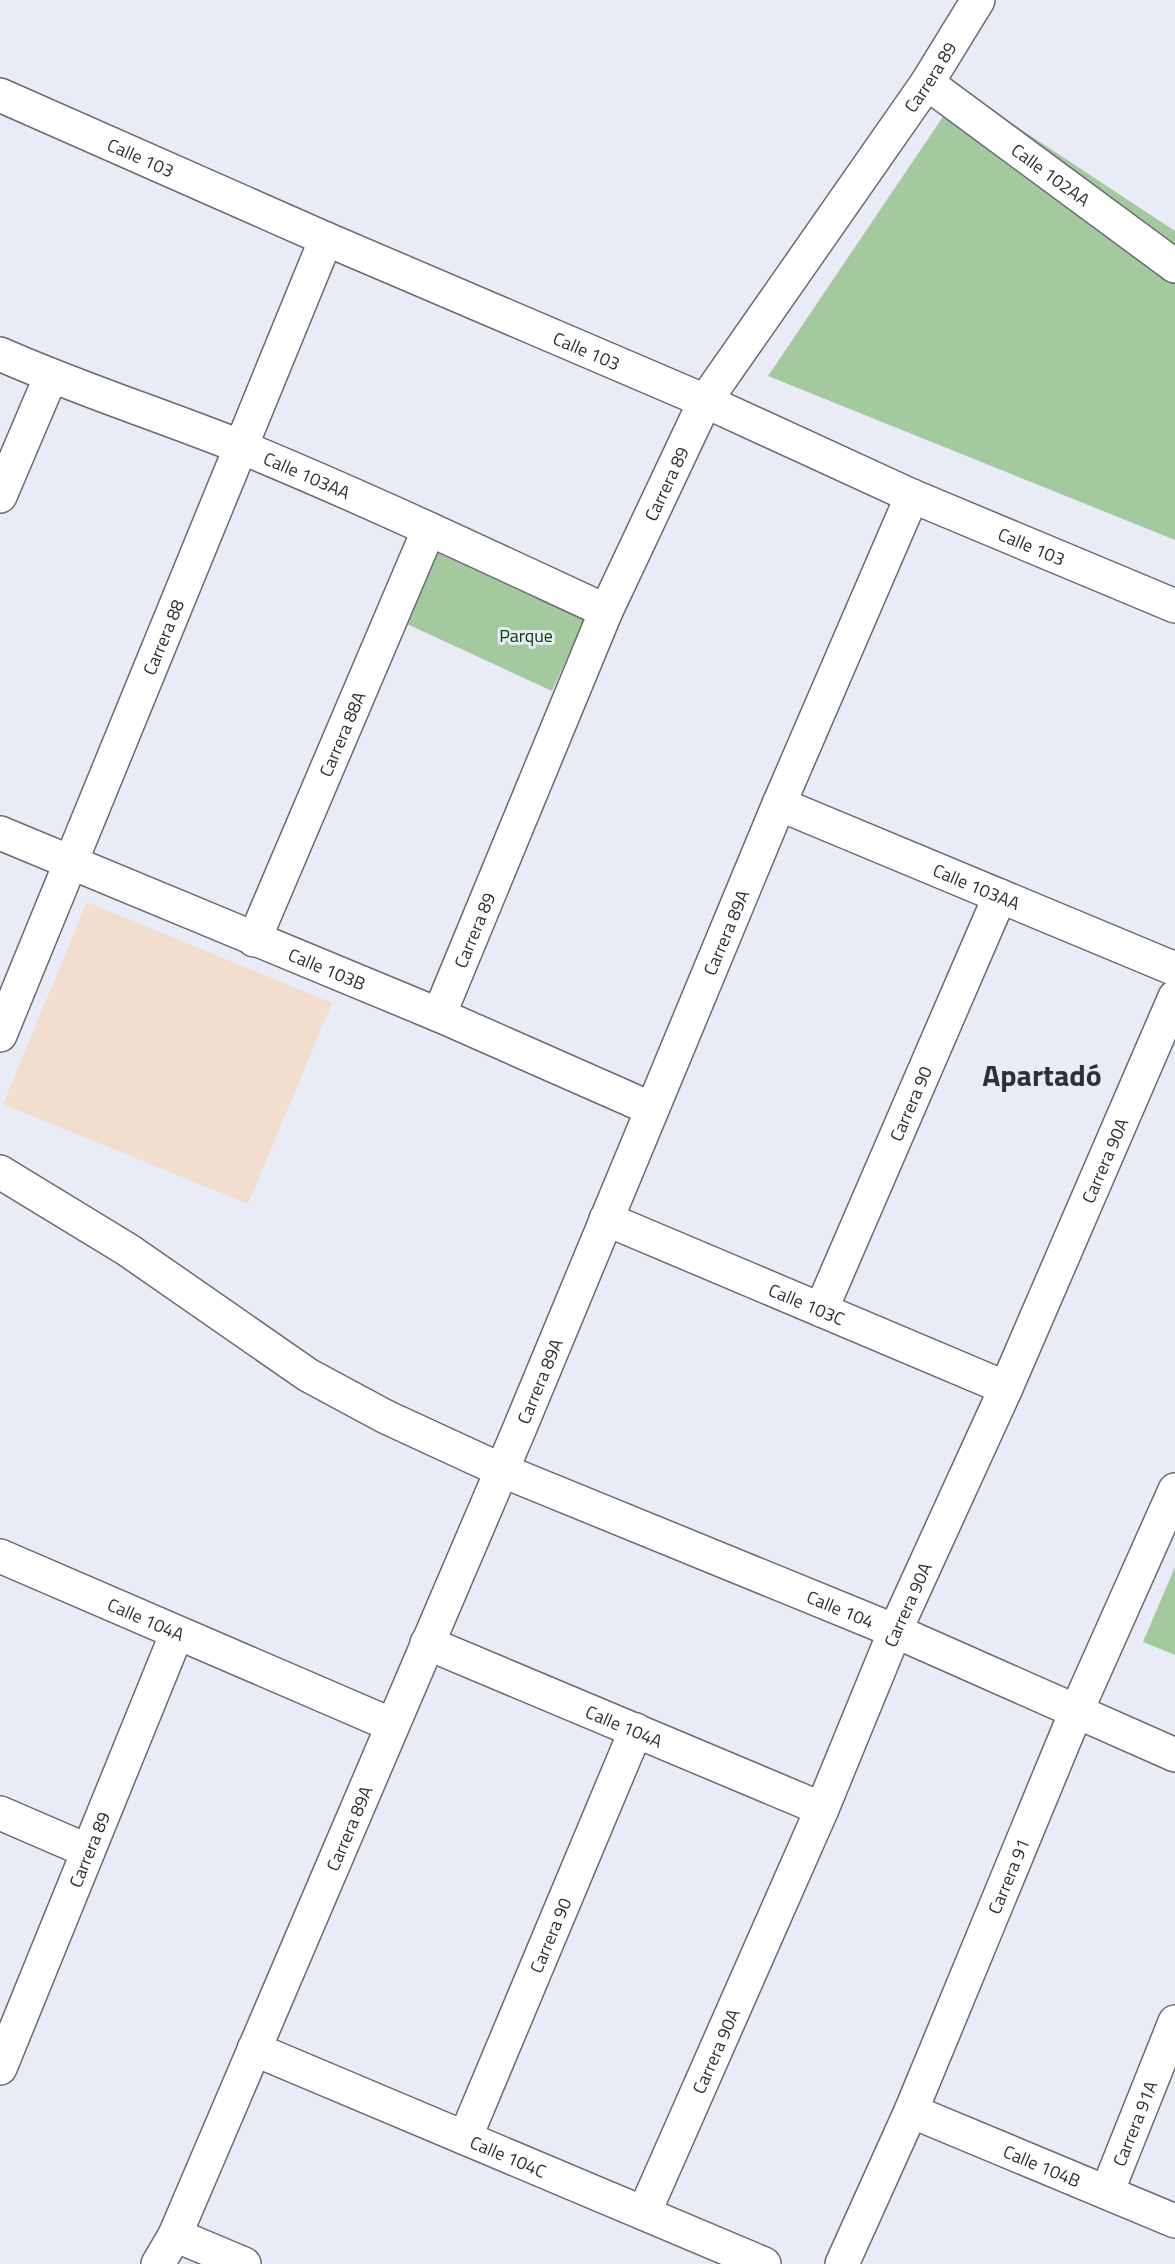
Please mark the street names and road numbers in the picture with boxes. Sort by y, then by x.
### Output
street label: Carrera 89 [897,36,963,118]
street label: Calle 103 [103,131,179,184]
street label: Calle 102AA [1006,136,1096,213]
street label: Calle 103 [549,324,625,377]
street label: Carrera 89 [637,442,695,525]
street label: Calle 103AA [260,444,355,506]
street label: Calle 103 [994,520,1069,572]
street label: Carrera 88 [135,595,191,679]
street label: Carrera 88A [312,687,372,781]
street label: Calle 103AA [929,856,1024,917]
street label: Carrera 89A [696,885,756,979]
street label: Carrera 89 [446,888,502,972]
street label: Calle 103B [284,940,370,997]
street label: Carrera 90 [882,1062,938,1145]
street label: Carrera 90A [1074,1113,1135,1207]
street label: Calle 103C [765,1276,849,1332]
street label: Carrera 89A [510,1334,569,1428]
street label: Carrera 90A [876,1558,938,1651]
street label: Calle 104 [803,1583,878,1635]
street label: Calle 104A [103,1590,189,1648]
street label: Calle 104A [582,1698,667,1754]
street label: Carrera 89A [319,1781,379,1875]
street label: Carrera 89 [61,1807,116,1891]
street label: Carrera 91 [980,1834,1036,1918]
street label: Carrera 90 [522,1893,578,1977]
street label: Carrera 90A [685,2004,746,2098]
street label: Carrera 91A [1105,2076,1164,2170]
street label: Calle 104C [466,2128,551,2184]
street label: Calle 104B [999,2137,1085,2194]

